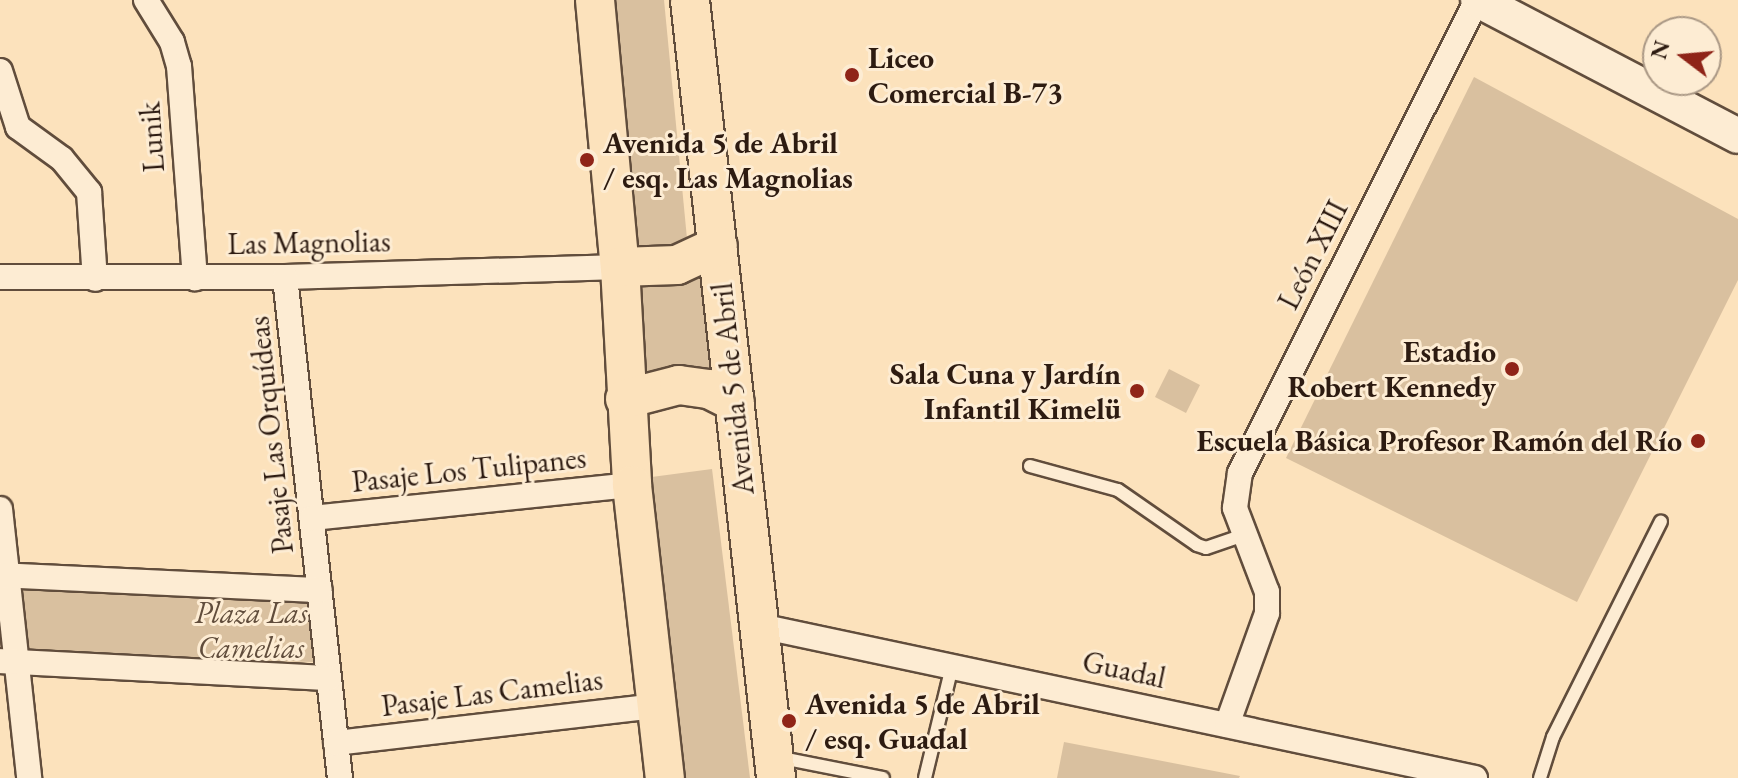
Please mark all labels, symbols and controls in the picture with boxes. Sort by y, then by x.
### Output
north arrow [1642,16,1722,96]
text: N [1644,37,1677,62]
place label: Liceo Comercial B-73 [868,40,1063,110]
marker: Liceo Comercial B-73 [843,66,861,84]
street label: Lunik [132,101,172,173]
place label: Avenida 5 de Abril / esq. Las Magnolias [603,125,853,196]
marker: Avenida 5 de Abril / esq. Las Magnolias [578,151,596,169]
street label: León XIII [1270,195,1356,315]
street label: Las Magnolias [227,224,391,262]
street label: Avenida 5 de Abril [704,281,762,497]
street label: Pasaje Las Orquídeas [241,315,301,555]
place label: Estadio Robert Kennedy [1287,334,1496,404]
place label: Sala Cuna y Jardín Infantil Kimelü [890,356,1121,426]
marker: Estadio Robert Kennedy [1503,360,1521,378]
marker: Sala Cuna y Jardín Infantil Kimelü [1128,382,1146,400]
place label: Escuela Básica Profesor Ramón del Río [1196,423,1682,459]
marker: Escuela Básica Profesor Ramón del Río [1689,432,1707,450]
street label: Pasaje Los Tulipanes [350,440,588,500]
park label: Plaza Las Camelias [194,595,308,666]
street label: Guadal [1079,644,1169,696]
street label: Pasaje Las Camelias [379,662,605,724]
place label: Avenida 5 de Abril / esq. Guadal [805,686,1040,756]
marker: Avenida 5 de Abril / esq. Guadal [780,712,798,730]

